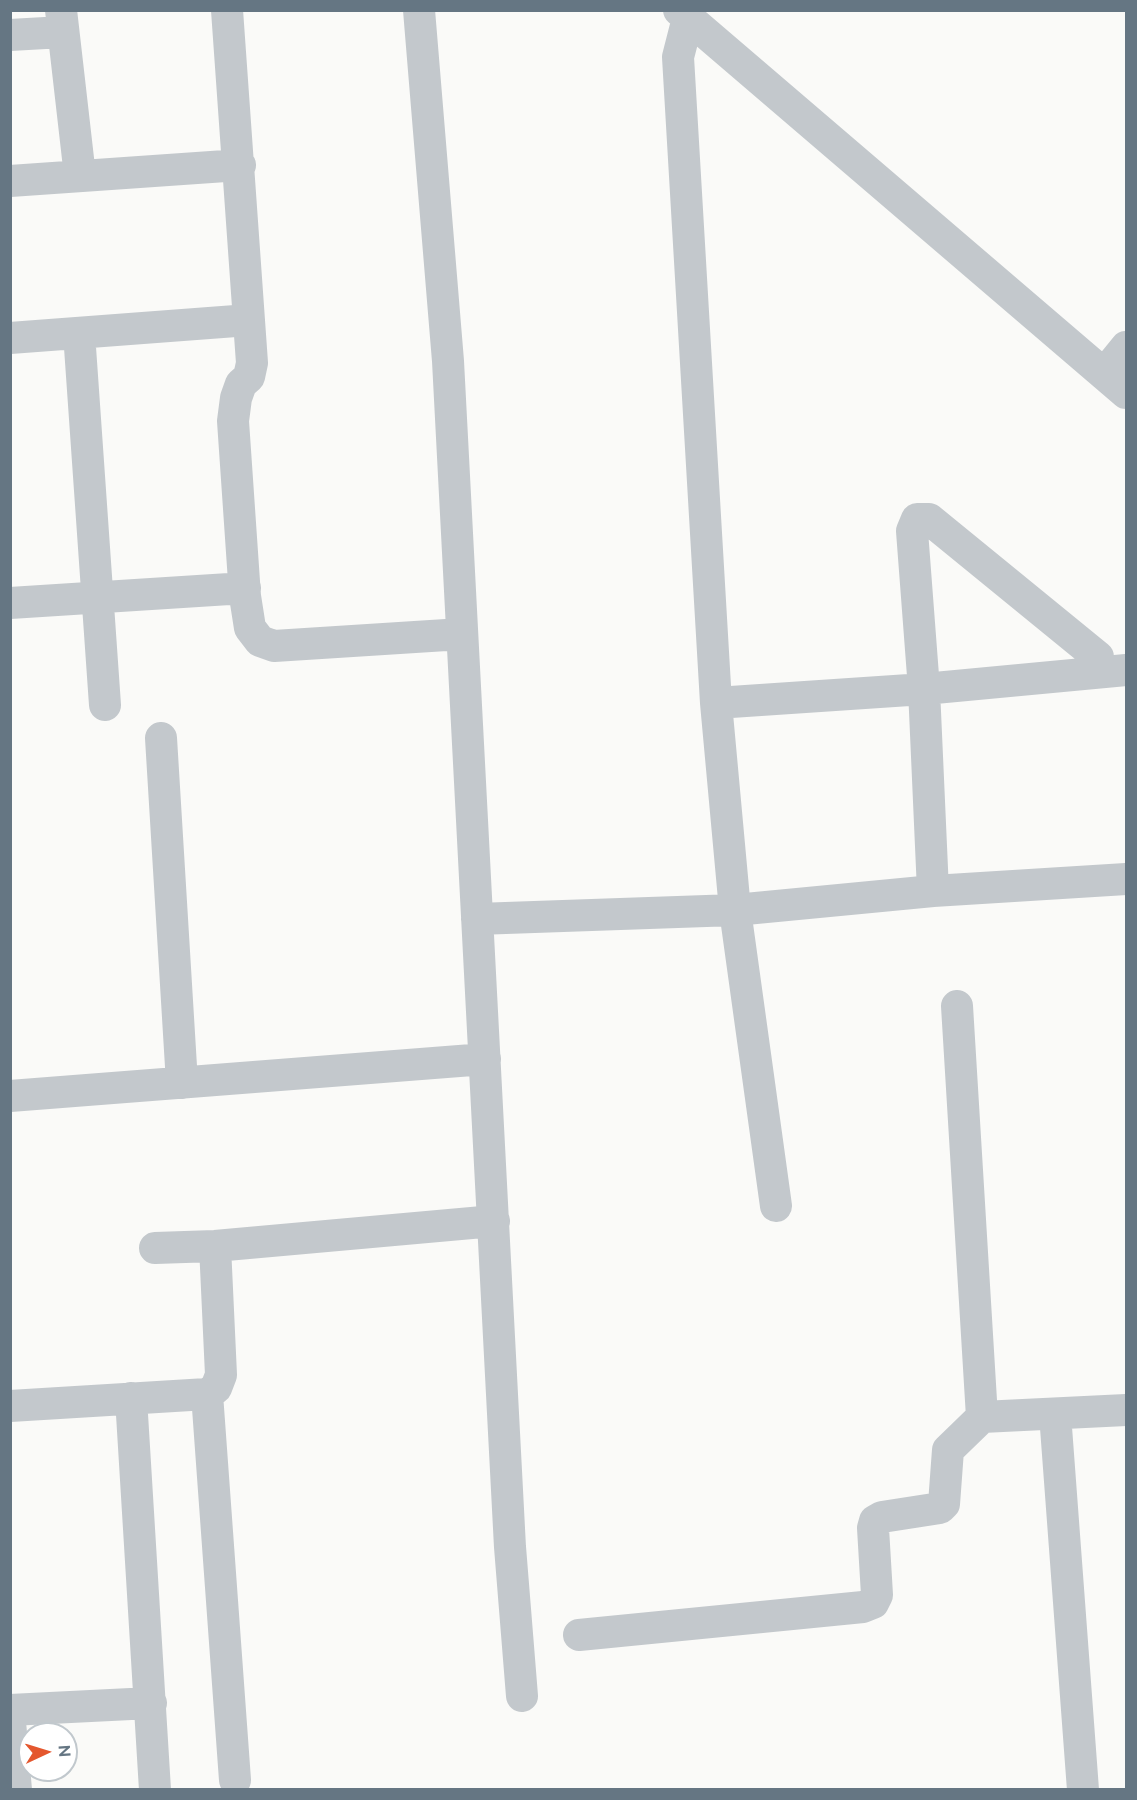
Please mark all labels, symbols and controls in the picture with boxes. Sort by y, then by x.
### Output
north arrow [18,1722,78,1782]
text: N [55,1744,74,1758]

